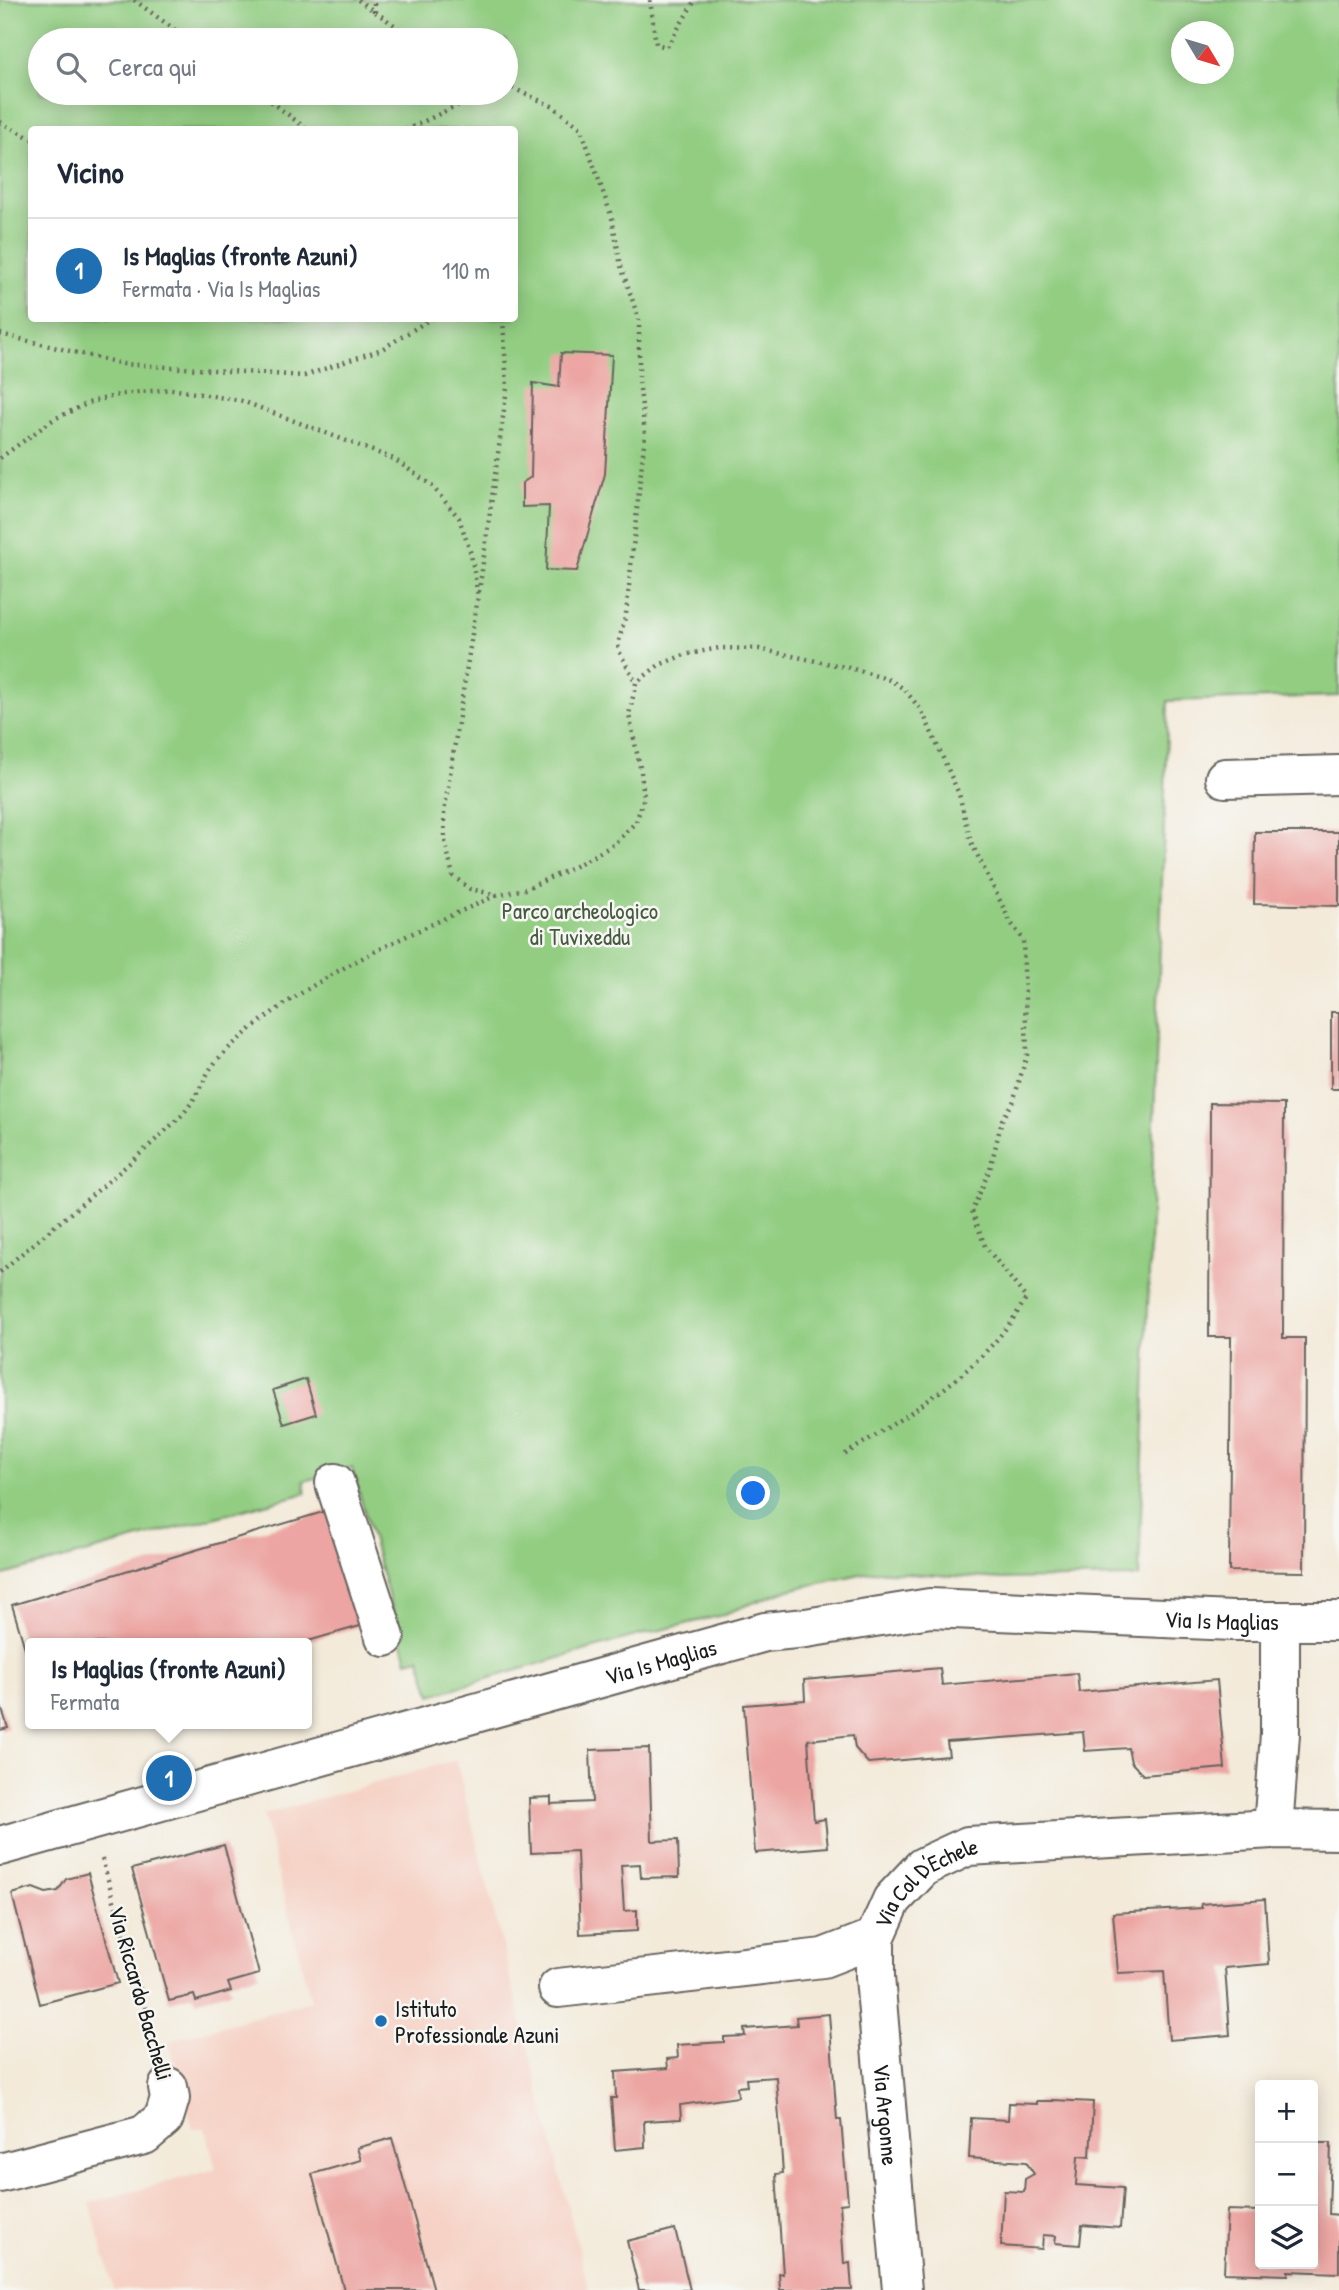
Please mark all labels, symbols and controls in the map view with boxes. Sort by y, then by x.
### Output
north arrow [1171,21,1234,84]
search box [28,28,518,105]
icon: search [52,48,90,86]
text: Cerca qui [108,49,197,84]
text: Vicino [56,152,124,192]
text: Is Maglias (fronte Azuni) [123,238,358,273]
text: 1 [75,255,83,286]
text: 110 m [442,255,490,286]
text: Fermata · Via Is Maglias [123,273,320,304]
park label: Parco archeologico di Tuvixeddu [502,895,658,952]
your location [736,1476,770,1510]
street label: Via Is Maglias [1164,1603,1279,1637]
street label: Via Is Maglias [602,1631,720,1691]
popup [25,1638,312,1729]
text: Is Maglias (fronte Azuni) [51,1651,286,1686]
text: Fermata [51,1686,119,1717]
pin: 1 [146,1752,192,1804]
street label: Via Col D'Echele [866,1830,979,1933]
street label: Via Riccardo Bacchelli [101,1902,181,2084]
place label: Istituto Professionale Azuni [395,1993,560,2050]
marker: Istituto Professionale Azuni [373,2013,389,2029]
street label: Via Argonne [867,2062,907,2167]
map controls [1255,2080,1318,2269]
button: + [1255,2080,1318,2143]
button: − [1255,2143,1318,2206]
button: layers [1255,2206,1318,2269]

